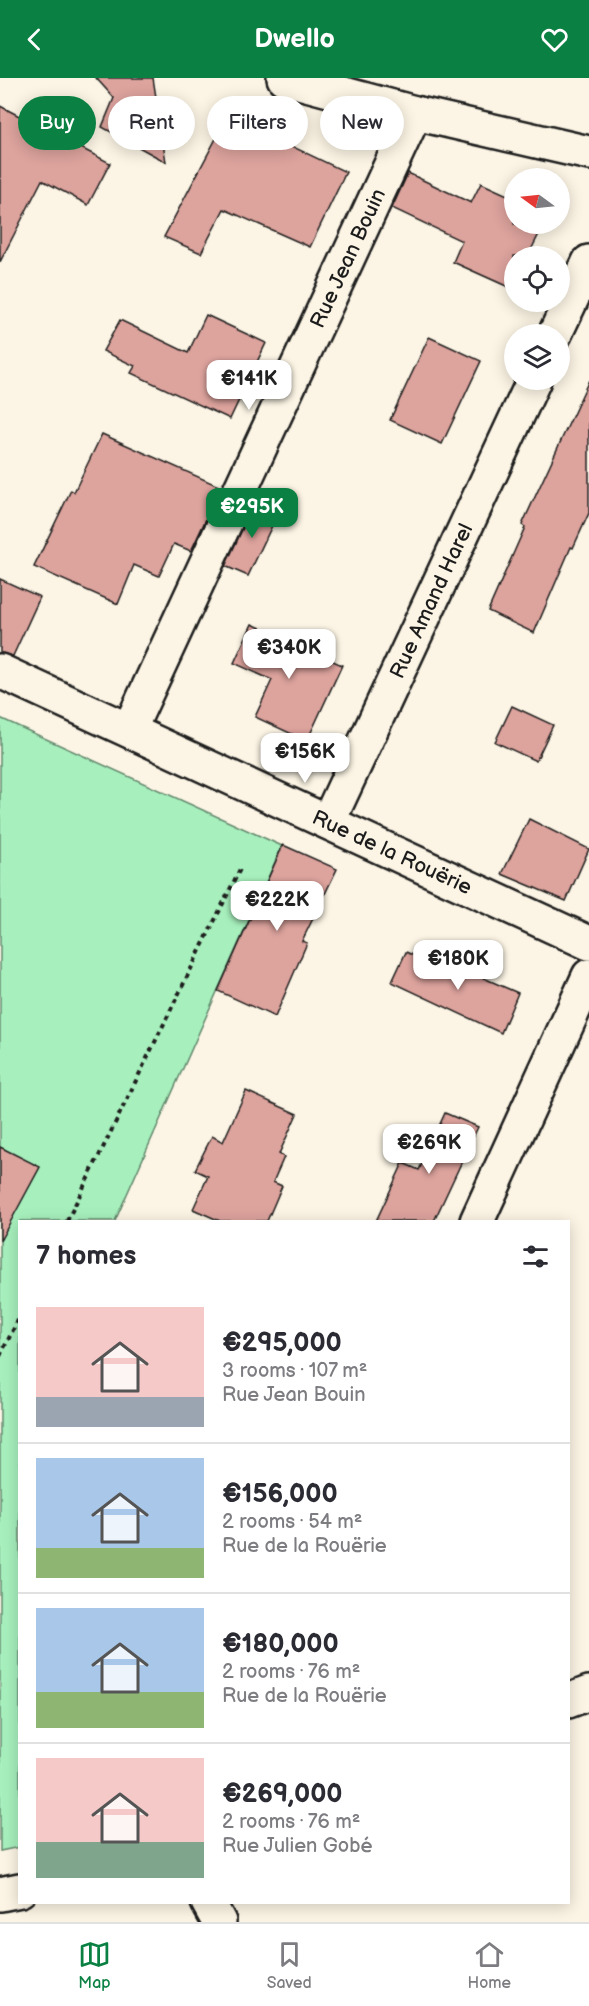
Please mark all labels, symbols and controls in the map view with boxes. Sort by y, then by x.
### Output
icon: back [18,23,51,56]
text: Dwello [254,23,335,55]
icon: heart [538,23,571,56]
chip: Buy [18,96,96,150]
chip: Rent [108,96,195,150]
chip: Filters [207,96,308,150]
chip: New [320,96,404,150]
north arrow [504,168,570,234]
map controls [504,168,570,390]
street label: Rue Jean Bouin [305,185,391,332]
button: locate [504,246,570,312]
button: layers [504,324,570,390]
pin: €141K [207,360,291,411]
text: €141K [221,367,277,391]
pin: €295K [210,488,294,539]
text: €295K [220,495,284,519]
street label: Rue Amand Harel [385,520,478,682]
pin: €340K [247,629,331,680]
text: €340K [257,636,321,660]
pin: €156K [263,733,347,784]
text: €156K [275,740,335,764]
street label: Rue de la Rouërie [308,805,476,900]
pin: €222K [235,881,319,932]
text: €222K [245,888,309,912]
pin: €180K [416,940,500,991]
text: €180K [427,947,489,971]
pin: €269K [387,1124,471,1175]
text: €269K [397,1131,461,1155]
icon: filters [519,1240,552,1273]
text: 7 homes [36,1241,136,1272]
text: €295,000 [222,1328,342,1359]
icon: home [84,1331,156,1403]
text: 3 rooms · 107 m² [222,1359,367,1383]
text: Rue Jean Bouin [222,1383,365,1407]
text: €156,000 [222,1479,338,1510]
icon: home [84,1482,156,1554]
text: 2 rooms · 54 m² [222,1510,362,1534]
text: Rue de la Rouërie [222,1534,387,1558]
text: €180,000 [222,1629,339,1660]
icon: home [84,1632,156,1704]
text: 2 rooms · 76 m² [222,1660,360,1684]
text: Rue de la Rouërie [222,1684,387,1708]
text: €269,000 [222,1779,343,1810]
icon: home [84,1782,156,1854]
text: 2 rooms · 76 m² [222,1810,360,1834]
text: Rue Julien Gobé [222,1834,372,1858]
tab: Map [78,1938,111,1993]
tab: Saved [267,1938,312,1993]
tab: Home [468,1938,511,1993]

